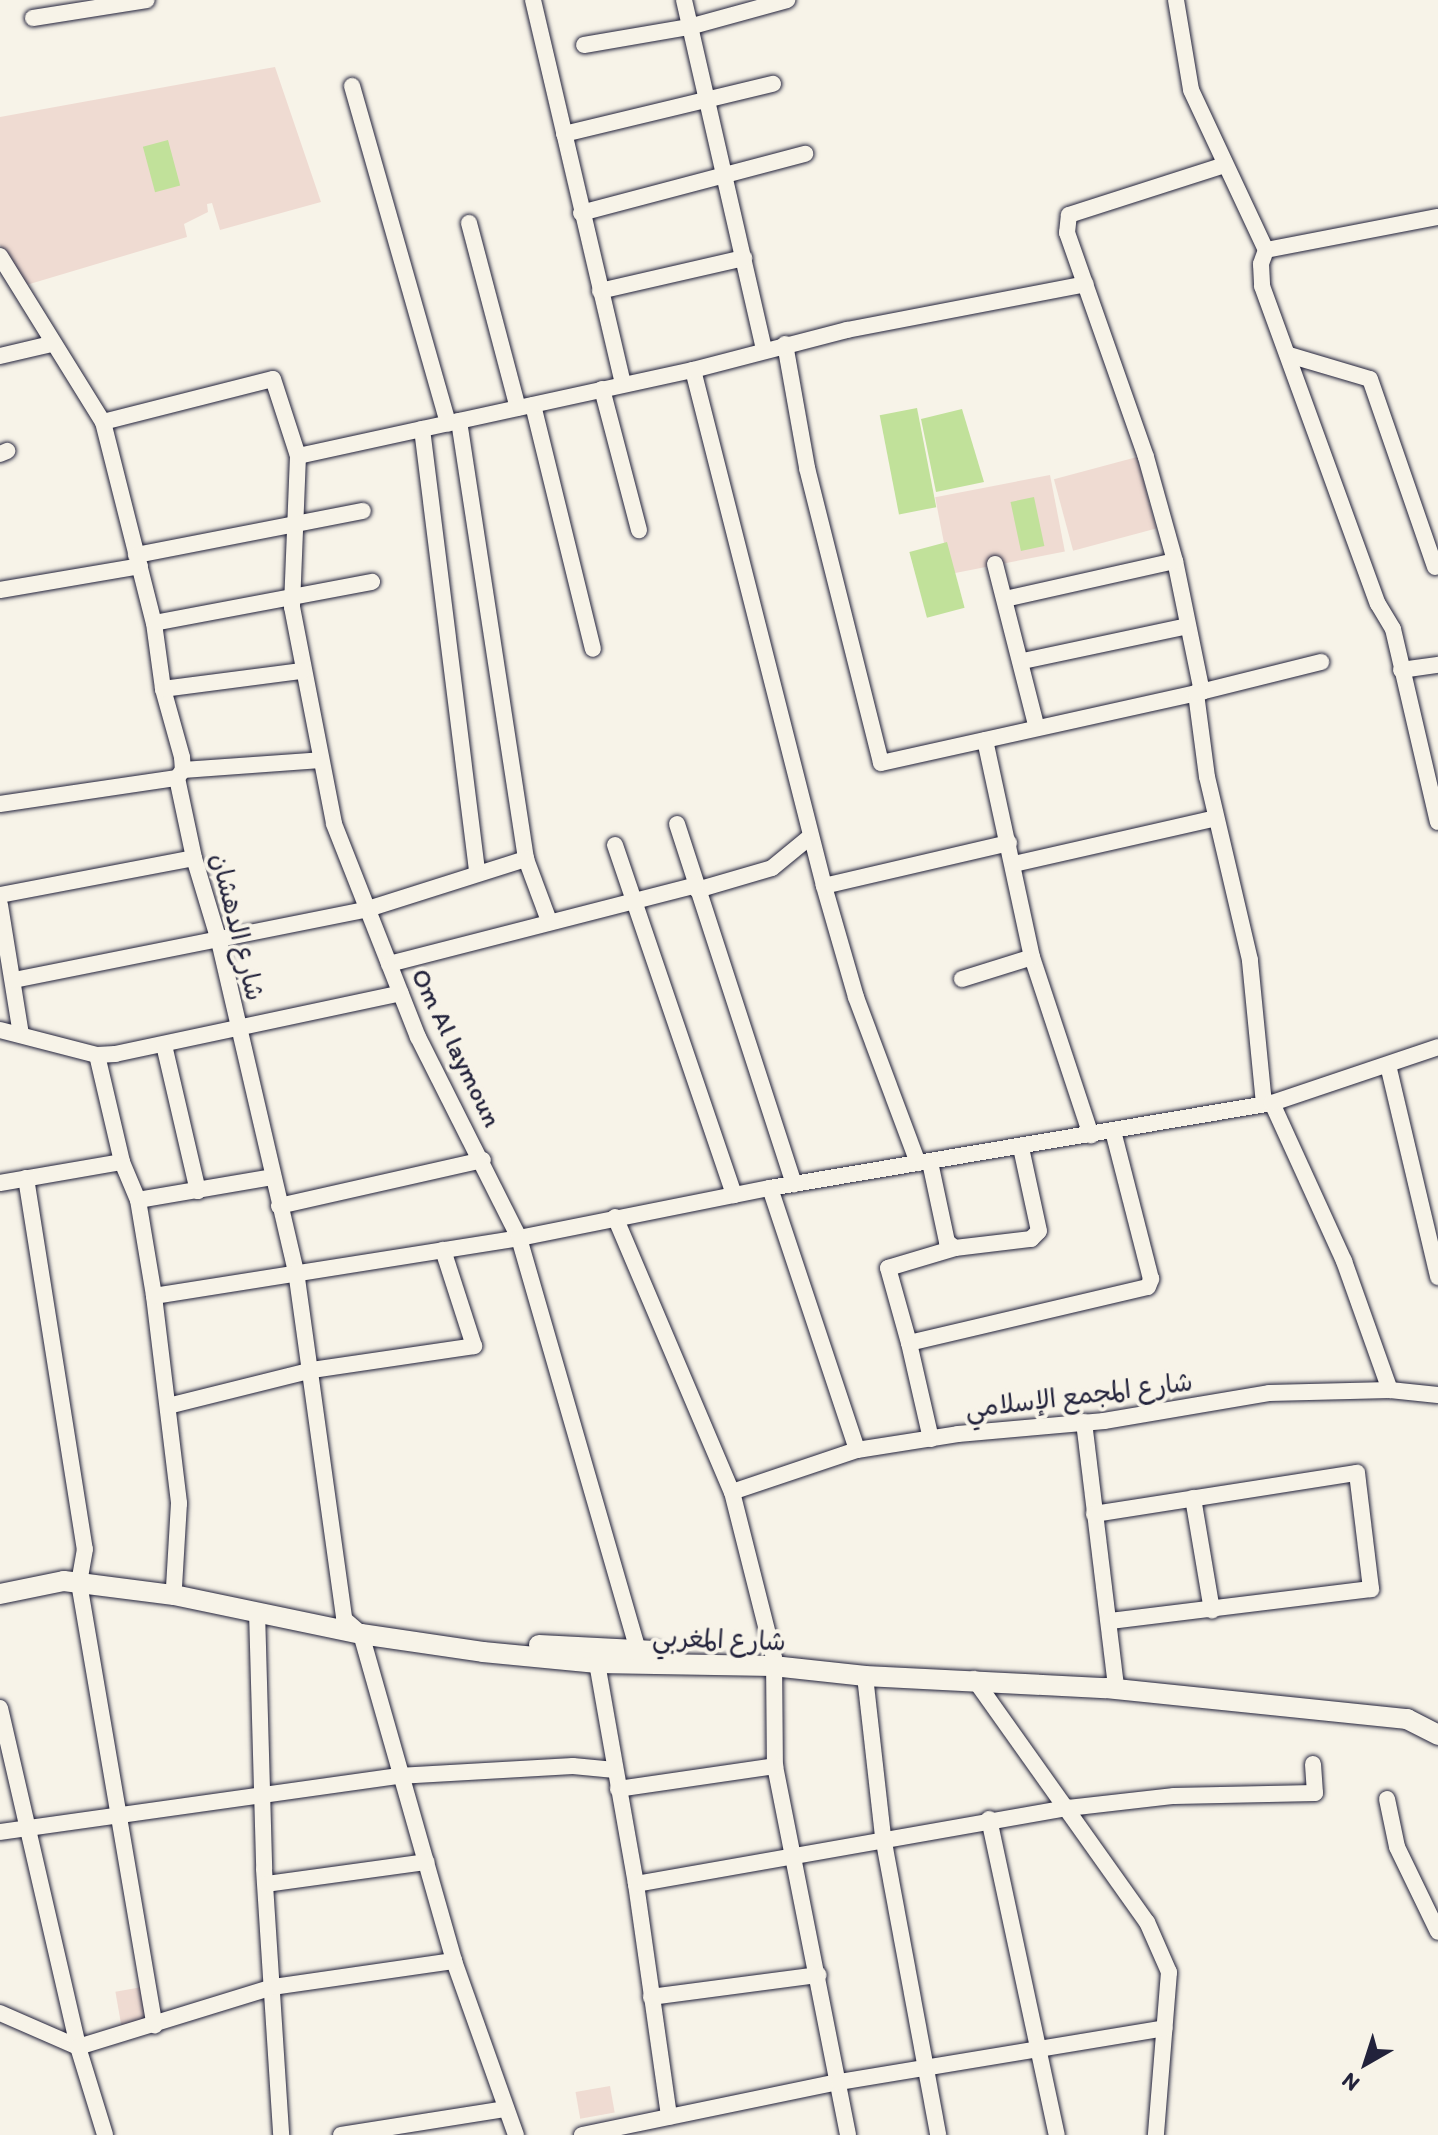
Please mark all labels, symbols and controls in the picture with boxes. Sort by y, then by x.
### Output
street label: شارع الدهشان [204,850,270,1004]
street label: Om Al laymoun [404,963,508,1133]
street label: شارع المجمع الإسلامي [963,1367,1195,1425]
street label: شارع المغربي [652,1622,786,1658]
north arrow [1326,2023,1406,2103]
text: N [1336,2067,1365,2097]

